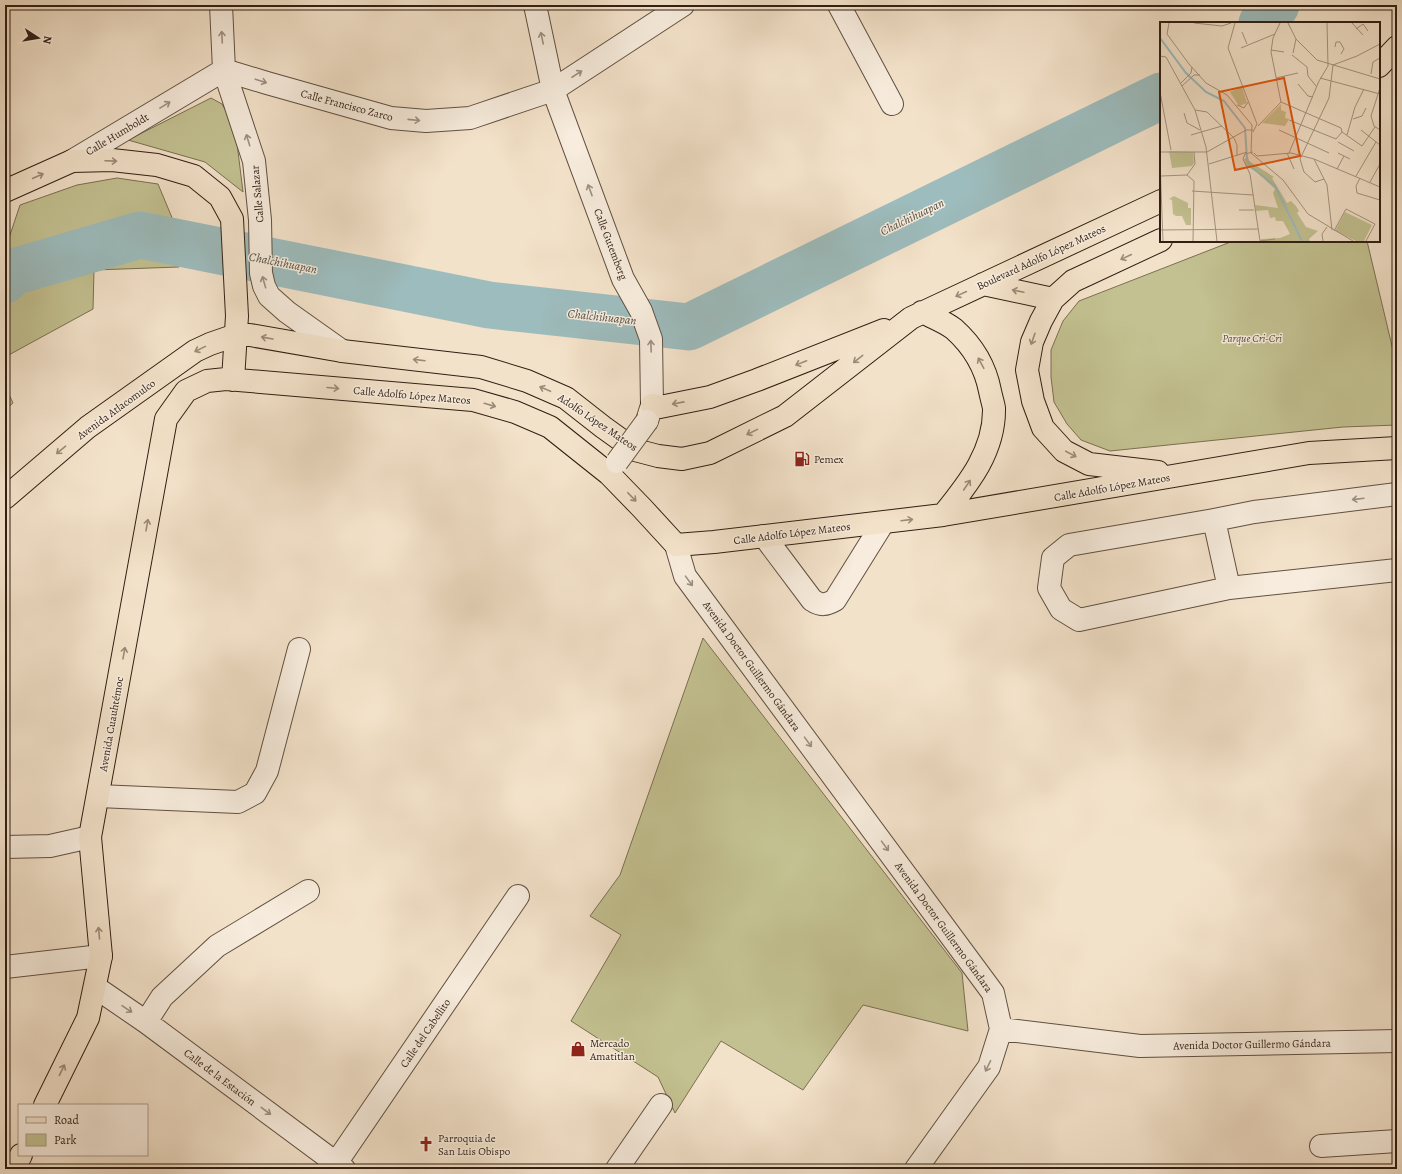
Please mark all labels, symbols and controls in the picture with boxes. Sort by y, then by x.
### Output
north arrow [18,18,58,58]
inset map [1160,22,1380,242]
one-way arrow [219,31,226,44]
one-way arrow [537,32,545,45]
text: N [39,34,55,45]
one-way arrow [571,70,583,78]
one-way arrow [255,78,267,86]
street label: Calle Francisco Zarco [299,86,395,125]
one-way arrow [159,101,170,109]
street label: Calle Humboldt [83,109,152,159]
one-way arrow [407,116,420,124]
one-way arrow [244,133,251,146]
one-way arrow [104,157,117,164]
street label: Calle Salazar [248,165,267,223]
one-way arrow [32,172,44,179]
one-way arrow [586,184,594,196]
water label: Chalchihuapan [877,195,947,239]
street label: Calle Gutemberg [590,206,631,283]
street label: Boulevard Adolfo López Mateos [974,221,1108,294]
water label: Chalchihuapan [248,249,319,277]
one-way arrow [1120,253,1132,261]
one-way arrow [259,276,267,289]
one-way arrow [1012,287,1025,295]
one-way arrow [955,291,967,298]
water label: Chalchihuapan [567,305,637,329]
park label: Parque Cri-Cri [1222,331,1282,346]
one-way arrow [1029,333,1037,345]
one-way arrow [261,334,274,342]
one-way arrow [647,340,655,353]
one-way arrow [194,346,206,353]
one-way arrow [853,355,864,363]
one-way arrow [413,356,426,364]
one-way arrow [977,357,984,369]
one-way arrow [795,360,807,368]
street label: Avenida Atlacomulco [73,375,159,444]
street label: Calle Adolfo López Mateos [353,383,471,408]
one-way arrow [540,384,552,392]
one-way arrow [326,385,339,392]
street label: Adolfo López Mateos [554,390,641,455]
one-way arrow [671,399,684,407]
one-way arrow [483,402,496,409]
one-way arrow [746,429,758,437]
one-way arrow [57,445,67,454]
fuel station icon: Pemex [793,450,811,468]
one-way arrow [1065,451,1077,459]
place label: Pemex [814,452,844,467]
street label: Calle Adolfo López Mateos [1053,470,1171,505]
one-way arrow [963,479,971,490]
one-way arrow [627,492,637,502]
one-way arrow [1352,495,1365,503]
one-way arrow [900,516,913,524]
one-way arrow [143,519,151,532]
street label: Calle Adolfo López Mateos [733,519,851,548]
one-way arrow [685,575,693,586]
street label: Avenida Doctor Guillermo Gándara [699,597,805,735]
one-way arrow [120,647,128,660]
street label: Avenida Cuauhtémoc [96,675,127,774]
one-way arrow [804,736,812,747]
one-way arrow [881,841,889,852]
street label: Avenida Doctor Guillermo Gándara [891,858,997,996]
one-way arrow [95,927,102,940]
street label: Calle del Cabellito [397,995,454,1071]
one-way arrow [121,1005,132,1013]
place label: Mercado Amatitlan [589,1036,635,1064]
street label: Avenida Doctor Guillermo Gándara [1172,1036,1332,1053]
shop icon: Mercado Amatitlan [569,1040,587,1058]
street label: Calle de la Estación [181,1045,259,1109]
one-way arrow [984,1060,991,1072]
one-way arrow [59,1064,66,1076]
legend [18,1104,148,1156]
one-way arrow [260,1107,271,1115]
text: Road [54,1112,80,1128]
place label: Parroquia de San Luis Obispo [438,1131,511,1159]
text: Park [54,1132,77,1148]
church icon: Parroquia de San Luis Obispo [417,1135,435,1153]

